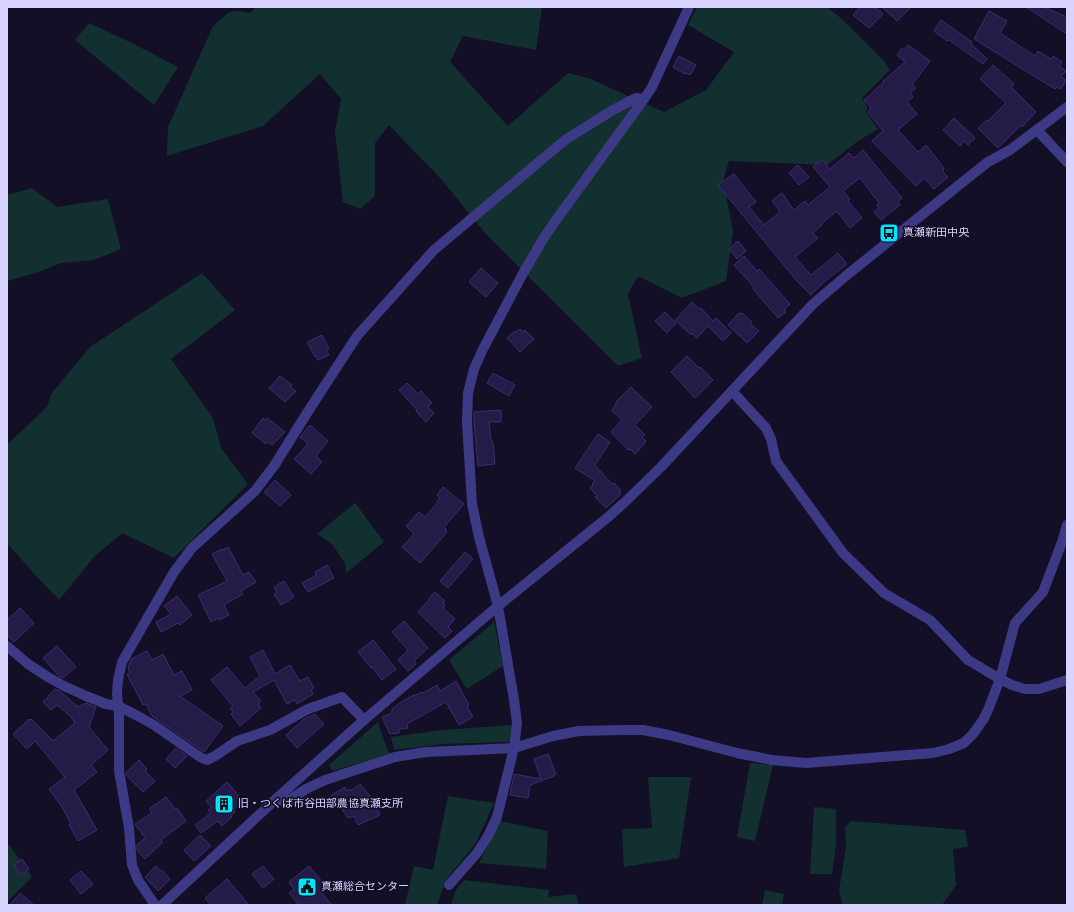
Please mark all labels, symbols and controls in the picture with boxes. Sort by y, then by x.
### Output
bus stop icon: 真瀬新田中央 [878,222,900,244]
place label: 真瀬新田中央 [903,226,970,240]
building icon: 旧・つくば市谷田部農協真瀬支所 [213,793,235,815]
place label: 旧・つくば市谷田部農協真瀬支所 [238,797,404,811]
public building icon: 真瀬総合センター [296,876,318,898]
place label: 真瀬総合センター [321,880,409,894]

